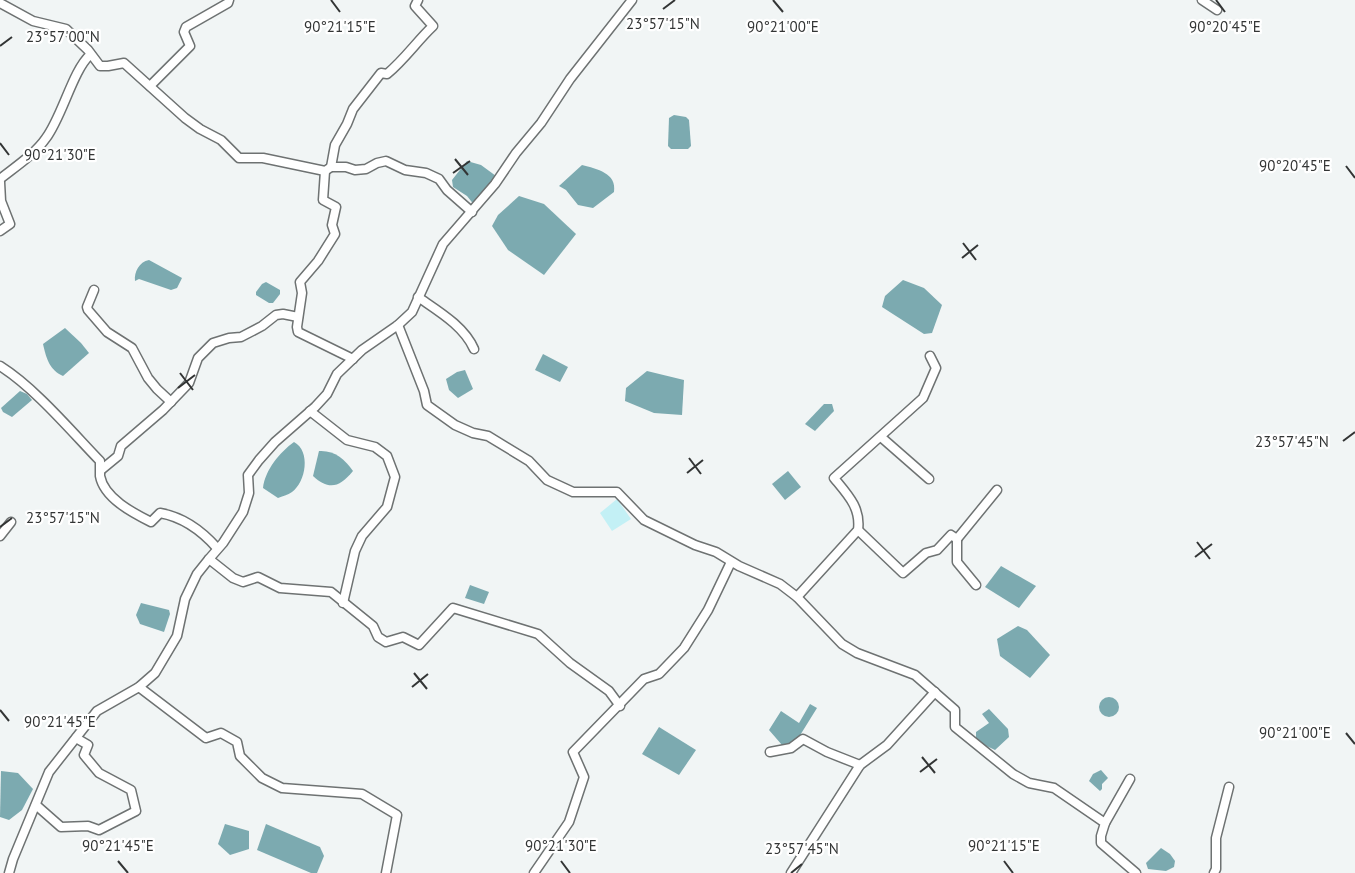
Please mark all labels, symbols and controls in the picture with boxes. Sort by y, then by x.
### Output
text: 23°57'15"N [626,14,700,33]
text: 90°21'15"E [304,17,376,36]
text: 90°21'00"E [747,17,819,36]
text: 90°20'45"E [1189,17,1261,36]
text: 23°57'00"N [26,27,100,46]
text: 90°21'30"E [24,145,96,164]
text: 90°20'45"E [1259,156,1331,175]
text: 23°57'45"N [1255,432,1329,451]
text: 23°57'15"N [26,508,100,527]
text: 90°21'45"E [24,712,96,731]
text: 90°21'00"E [1259,723,1331,742]
text: 90°21'45"E [82,836,154,855]
text: 90°21'30"E [525,836,597,855]
text: 90°21'15"E [968,836,1040,855]
text: 23°57'45"N [765,839,839,858]

